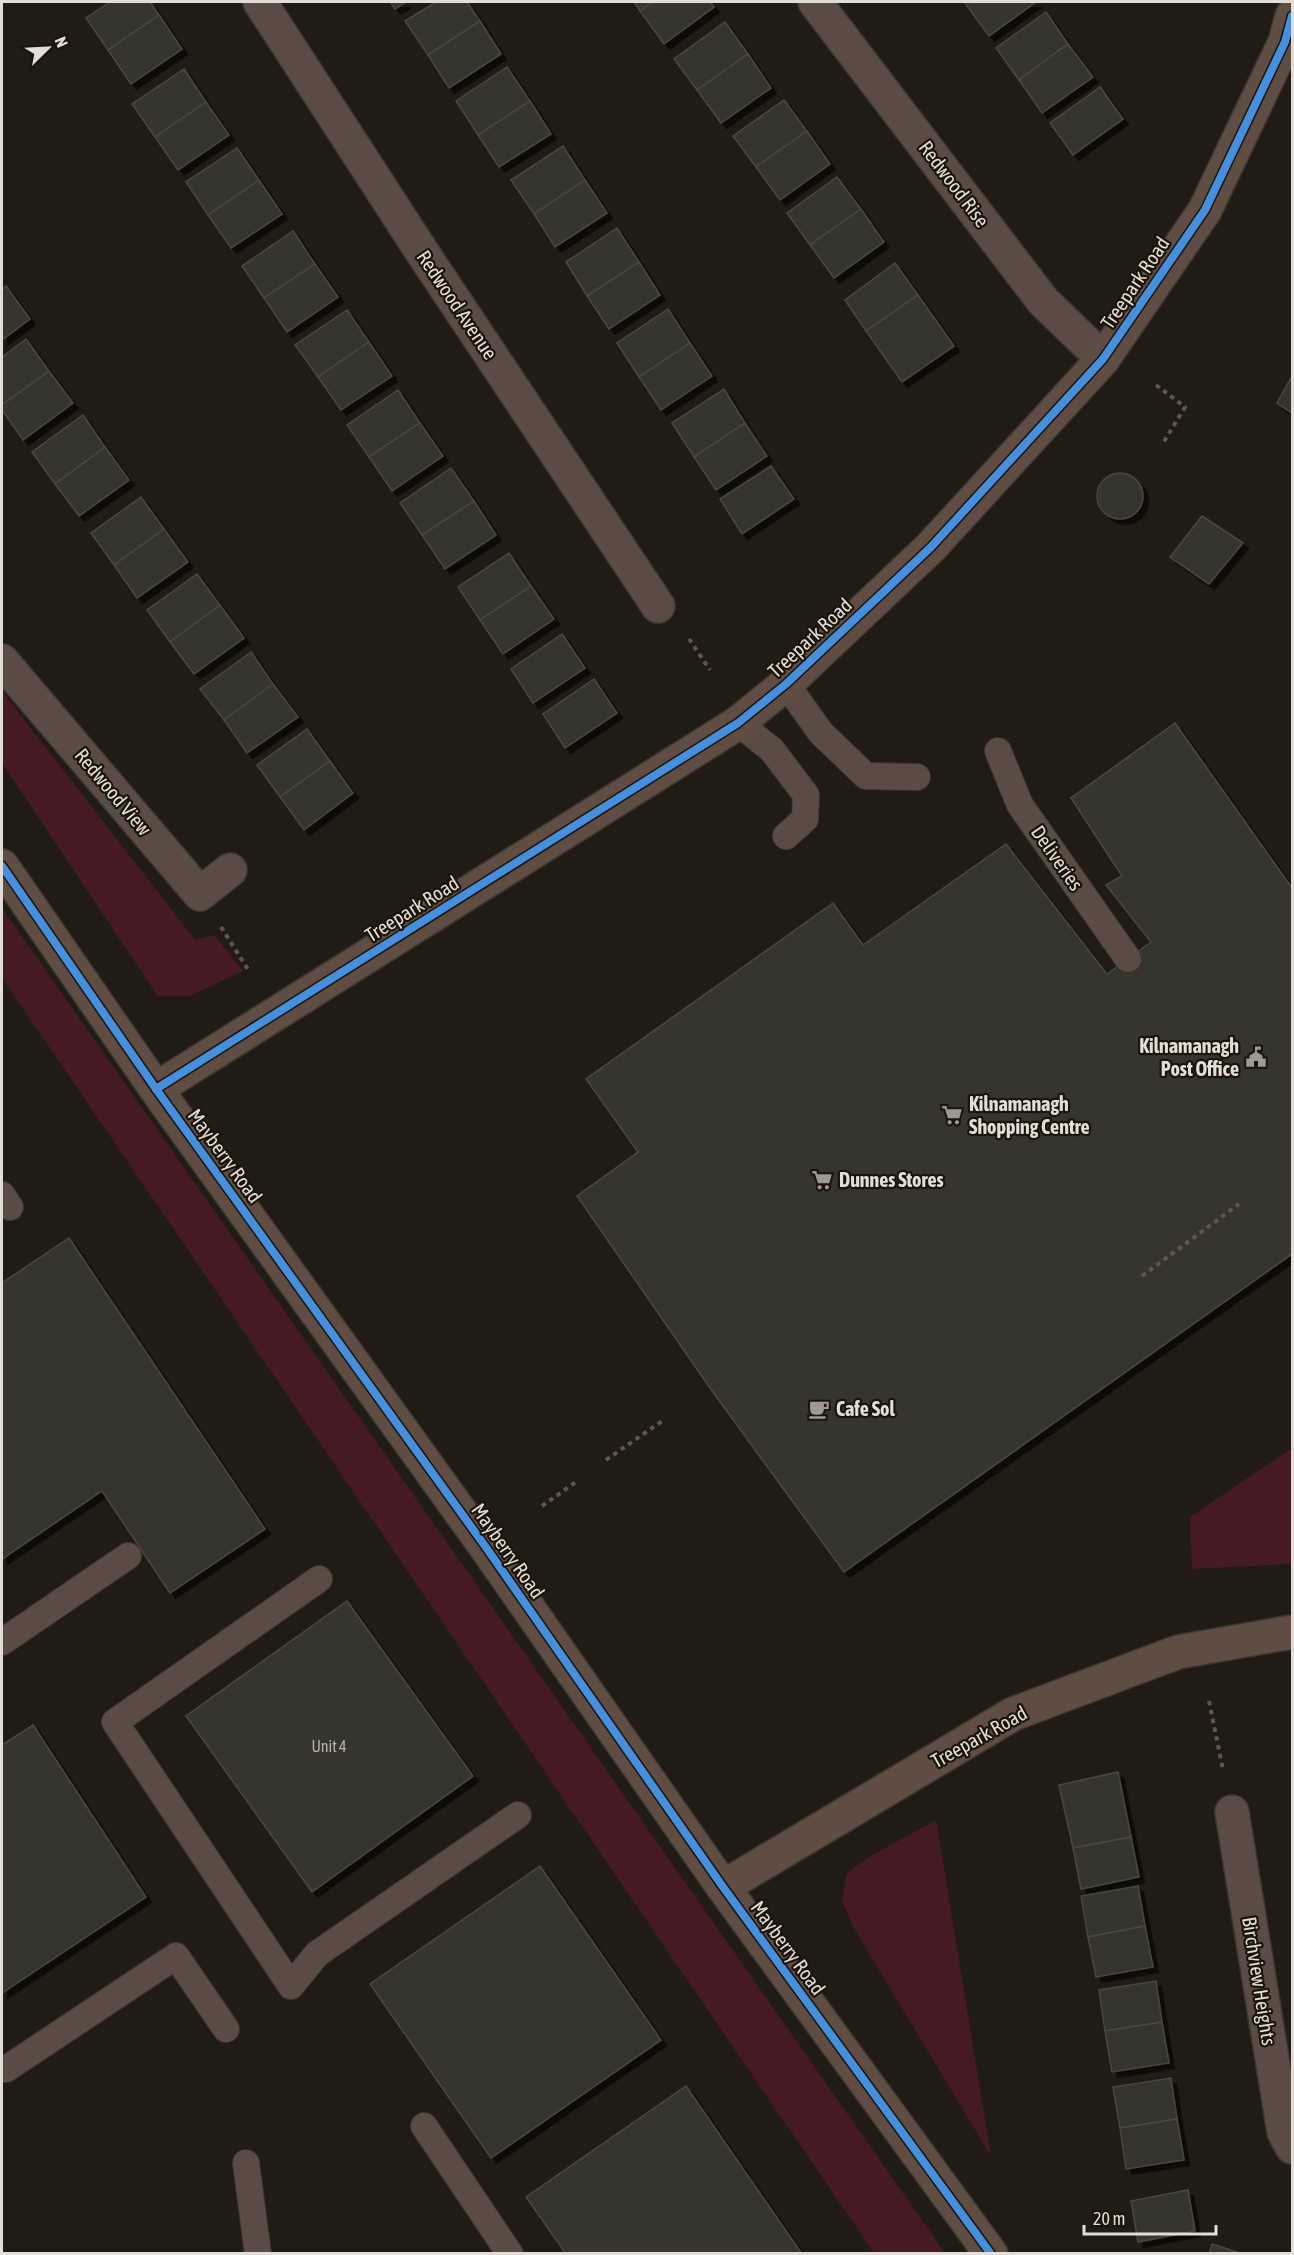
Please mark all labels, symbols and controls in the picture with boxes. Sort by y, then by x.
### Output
north arrow [18,18,78,78]
text: N [52,34,72,50]
street label: Redwood Rise [915,136,994,231]
street label: Treepark Road [1095,232,1174,333]
street label: Redwood Avenue [412,246,502,364]
street label: Treepark Road [763,593,856,682]
street label: Redwood View [70,744,156,840]
street label: Deliveries [1027,821,1088,895]
street label: Treepark Road [361,871,463,946]
place label: Kilnamanagh Post Office [1139,1034,1239,1080]
public building icon: Kilnamanagh Post Office [1244,1045,1268,1069]
place label: Kilnamanagh Shopping Centre [969,1092,1090,1138]
supermarket icon: Kilnamanagh Shopping Centre [940,1103,964,1127]
street label: Mayberry Road [184,1104,267,1207]
supermarket icon: Dunnes Stores [810,1168,834,1192]
place label: Dunnes Stores [839,1168,944,1191]
cafe icon: Cafe Sol [807,1397,831,1421]
place label: Cafe Sol [836,1397,895,1420]
street label: Mayberry Road [467,1499,550,1603]
street label: Treepark Road [927,1701,1031,1772]
house number: Unit 4 [311,1737,347,1755]
street label: Mayberry Road [747,1896,830,1999]
street label: Birchview Heights [1238,1915,1281,2047]
scale bar [1084,2198,1216,2236]
text: 20 m [1093,2208,1125,2229]

